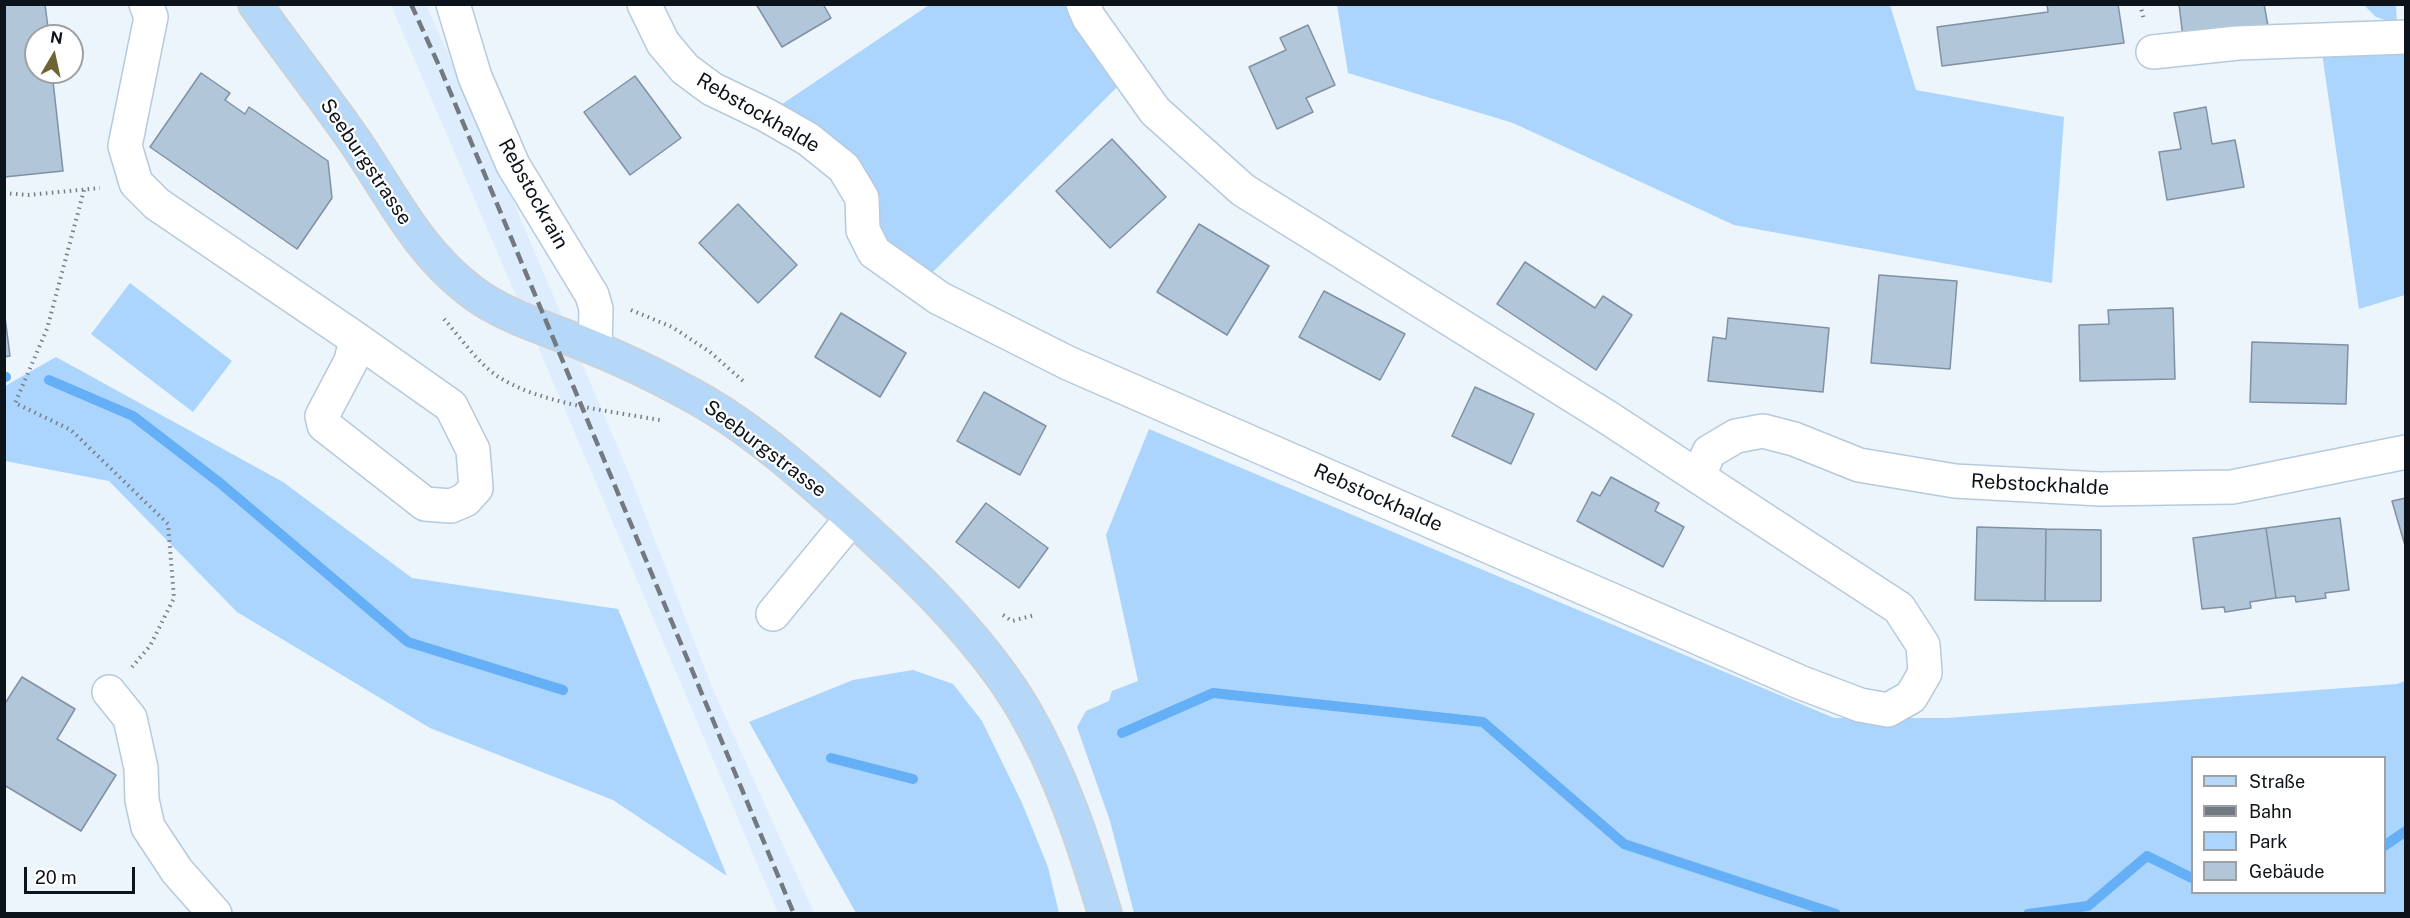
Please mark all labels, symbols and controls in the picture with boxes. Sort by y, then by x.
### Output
north arrow [24,24,84,84]
text: N [49,27,64,48]
street label: Rebstockhalde [692,68,824,158]
street label: Seeburgstrasse [315,94,417,230]
street label: Rebstockrain [493,135,573,253]
street label: Seeburgstrasse [699,395,831,503]
street label: Rebstockhalde [1310,459,1446,537]
street label: Rebstockhalde [1970,469,2110,501]
legend [2191,756,2386,894]
text: Straße [2249,771,2305,792]
text: Bahn [2249,801,2292,822]
text: Park [2249,831,2287,852]
scale bar [27,855,138,893]
text: Gebäude [2249,861,2324,882]
text: 20 m [35,867,77,888]

